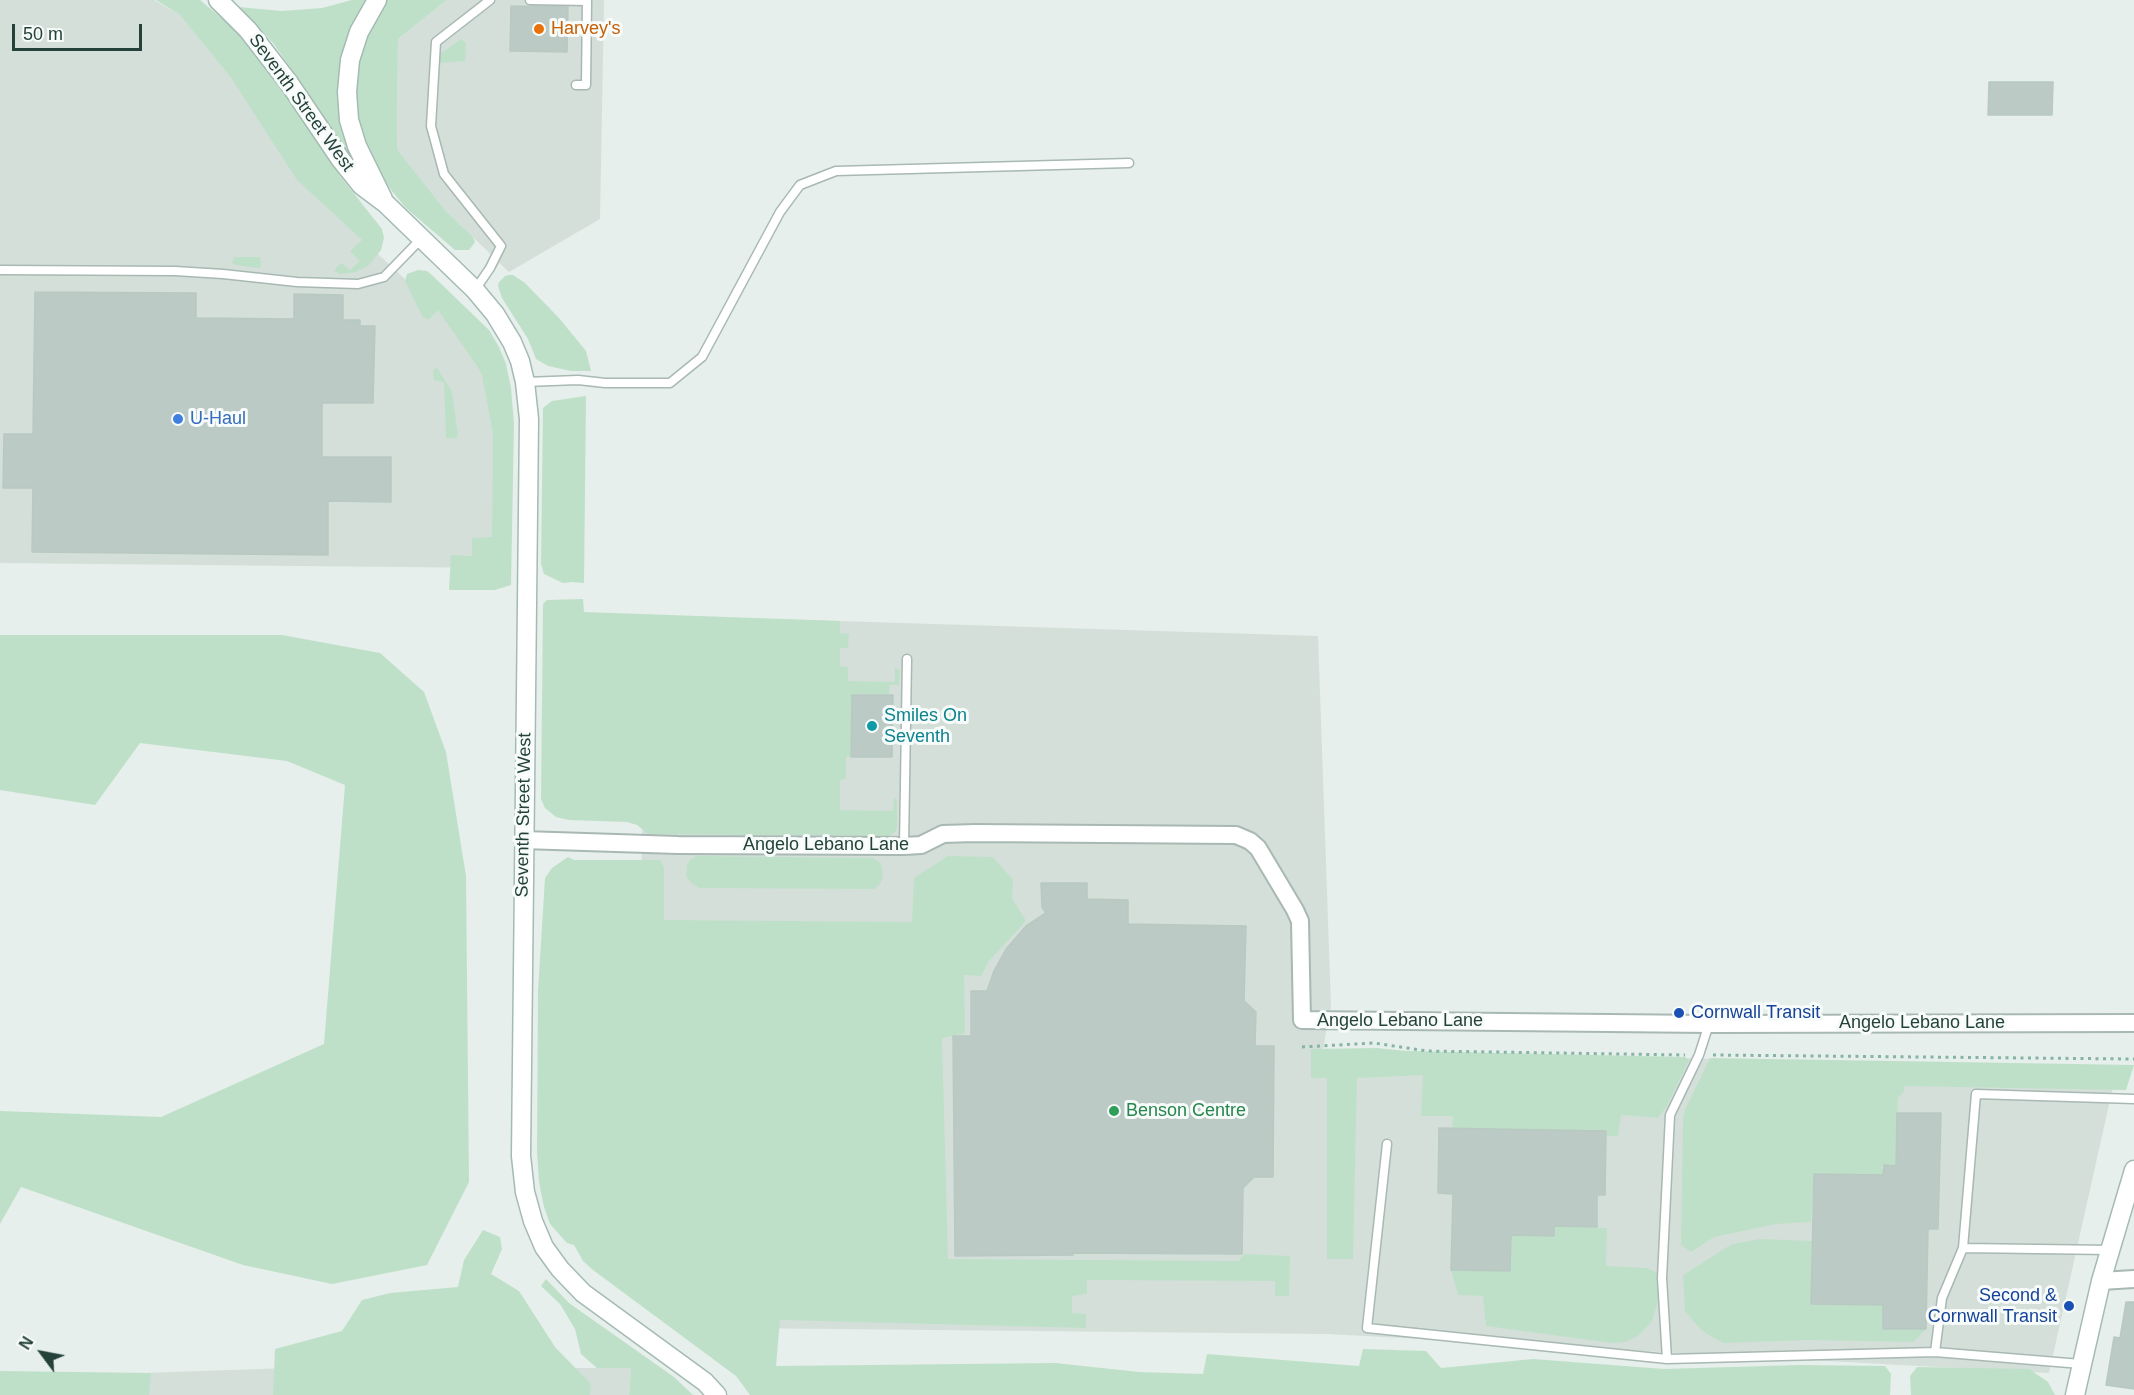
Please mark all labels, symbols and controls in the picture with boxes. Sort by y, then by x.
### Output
scale bar [15,12,146,50]
place label: Harvey's [551,18,620,40]
marker: Harvey's [532,22,546,36]
text: 50 m [23,24,63,44]
street label: Seventh Street West [244,30,358,176]
place label: U-Haul [190,408,246,430]
marker: U-Haul [171,412,185,426]
place label: Smiles On Seventh [884,705,967,748]
marker: Smiles On Seventh [865,719,879,733]
street label: Seventh Street West [512,732,536,898]
street label: Angelo Lebano Lane [743,834,909,856]
place label: Cornwall Transit [1691,1002,1820,1024]
marker: Cornwall Transit [1672,1006,1686,1020]
street label: Angelo Lebano Lane [1317,1010,1483,1032]
street label: Angelo Lebano Lane [1839,1012,2005,1034]
place label: Benson Centre [1126,1100,1246,1122]
marker: Benson Centre [1107,1104,1121,1118]
place label: Second & Cornwall Transit [1928,1285,2057,1328]
marker: Second & Cornwall Transit [2062,1299,2076,1313]
north arrow [12,1323,72,1383]
text: N [16,1334,37,1353]

